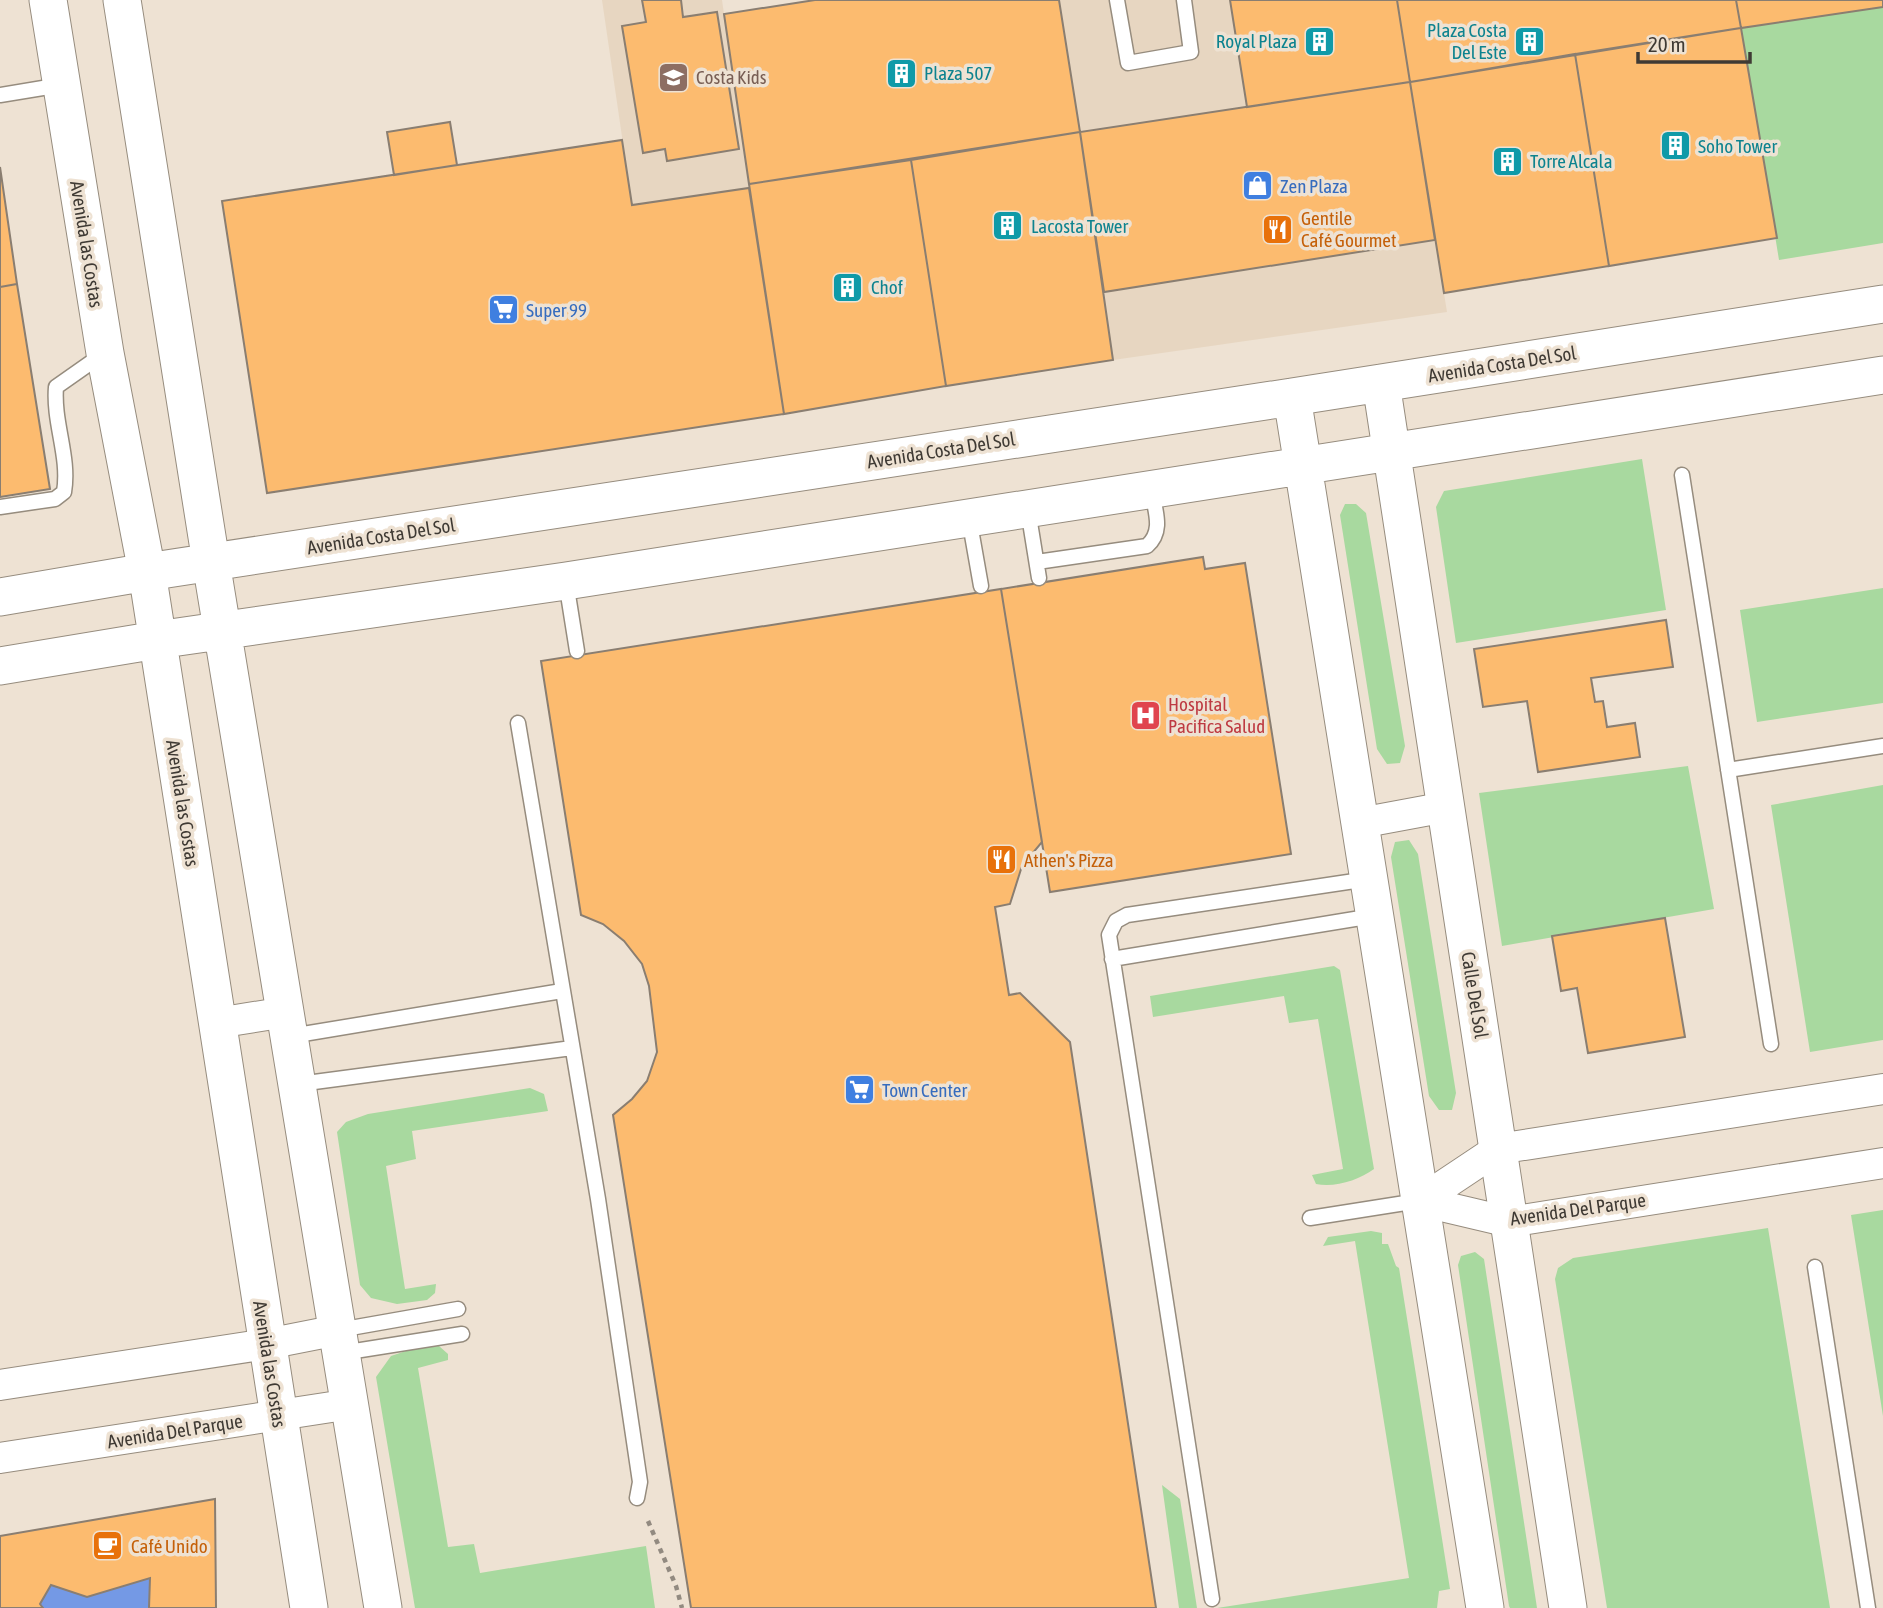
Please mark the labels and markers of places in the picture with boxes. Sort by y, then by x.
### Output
place label: Plaza Costa Del Este [1427,19,1507,63]
building icon: Royal Plaza [1303,24,1337,58]
building icon: Plaza Costa Del Este [1513,24,1547,58]
place label: Royal Plaza [1216,30,1297,52]
building icon: Plaza 507 [884,56,918,90]
school or university icon: Costa Kids [656,60,690,94]
place label: Plaza 507 [924,62,992,84]
place label: Costa Kids [696,66,767,88]
building icon: Soho Tower [1658,129,1692,163]
place label: Soho Tower [1698,135,1777,157]
building icon: Torre Alcala [1490,144,1524,178]
place label: Torre Alcala [1530,150,1612,172]
shop icon: Zen Plaza [1240,169,1274,203]
place label: Zen Plaza [1280,175,1348,197]
place label: Gentile Café Gourmet [1301,207,1396,251]
building icon: Lacosta Tower [991,209,1025,243]
restaurant icon: Gentile Café Gourmet [1261,212,1295,246]
place label: Lacosta Tower [1031,215,1128,237]
building icon: Chof [831,270,865,304]
place label: Chof [871,276,903,298]
supermarket icon: Super 99 [486,293,520,327]
place label: Super 99 [526,299,587,321]
place label: Hospital Pacifica Salud [1168,693,1265,737]
hospital icon: Hospital Pacifica Salud [1128,698,1162,732]
restaurant icon: Athen's Pizza [984,843,1018,877]
place label: Athen's Pizza [1024,849,1114,871]
supermarket icon: Town Center [842,1073,876,1107]
place label: Town Center [882,1079,967,1101]
cafe icon: Café Unido [91,1529,125,1563]
place label: Café Unido [131,1535,208,1557]

